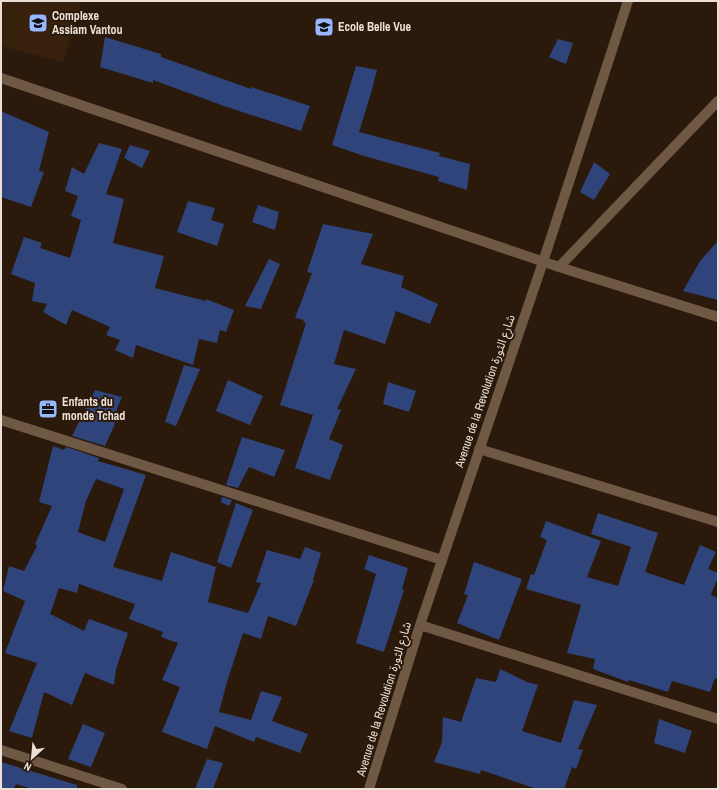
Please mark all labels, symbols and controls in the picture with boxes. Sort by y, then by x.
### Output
place label: Complexe Assiam Vantou [52,8,123,38]
school or university icon: Complexe Assiam Vantou [27,12,49,34]
school or university icon: Ecole Belle Vue [313,16,335,38]
place label: Ecole Belle Vue [338,19,411,35]
street label: Avenue de la Revolution شارع الثورة [451,312,520,471]
place label: Enfants du monde Tchad [62,394,125,424]
office icon: Enfants du monde Tchad [37,398,59,420]
street label: Avenue de la Revolution شارع الثورة [353,620,416,779]
north arrow [12,738,52,778]
text: N [21,759,34,775]

